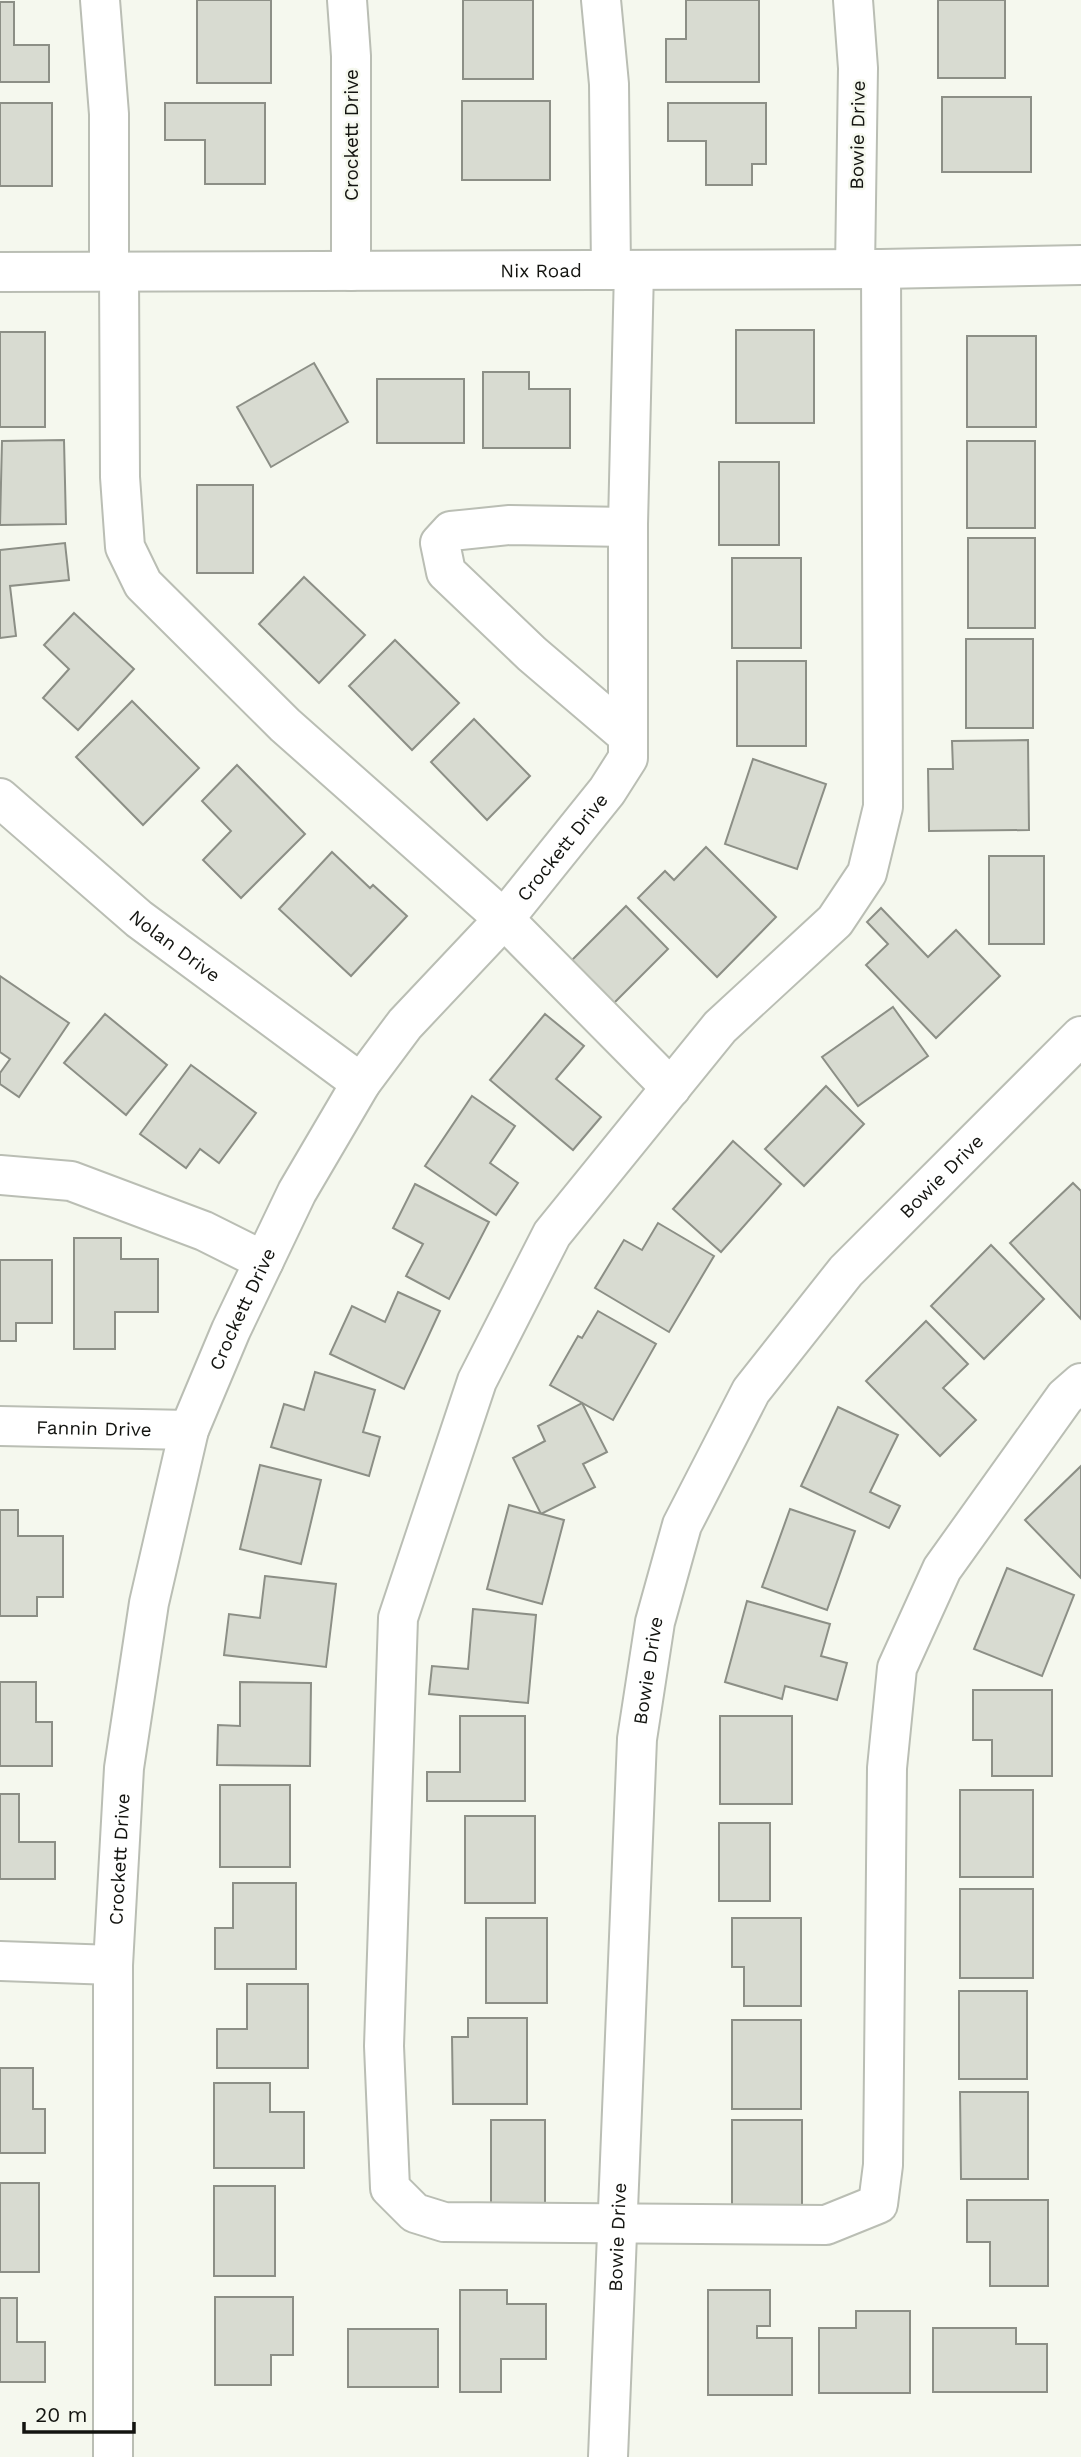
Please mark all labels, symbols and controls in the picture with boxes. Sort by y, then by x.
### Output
street label: Crockett Drive [340,69,363,201]
street label: Bowie Drive [845,80,870,190]
street label: Nix Road [500,259,582,282]
street label: Crockett Drive [512,789,613,906]
street label: Nolan Drive [124,905,225,987]
street label: Bowie Drive [895,1129,988,1223]
street label: Crockett Drive [204,1244,281,1374]
street label: Fannin Drive [36,1416,152,1441]
street label: Bowie Drive [628,1614,668,1726]
street label: Crockett Drive [104,1793,135,1926]
street label: Bowie Drive [604,2182,631,2292]
scale bar [24,2390,135,2434]
text: 20 m [35,2402,87,2427]

